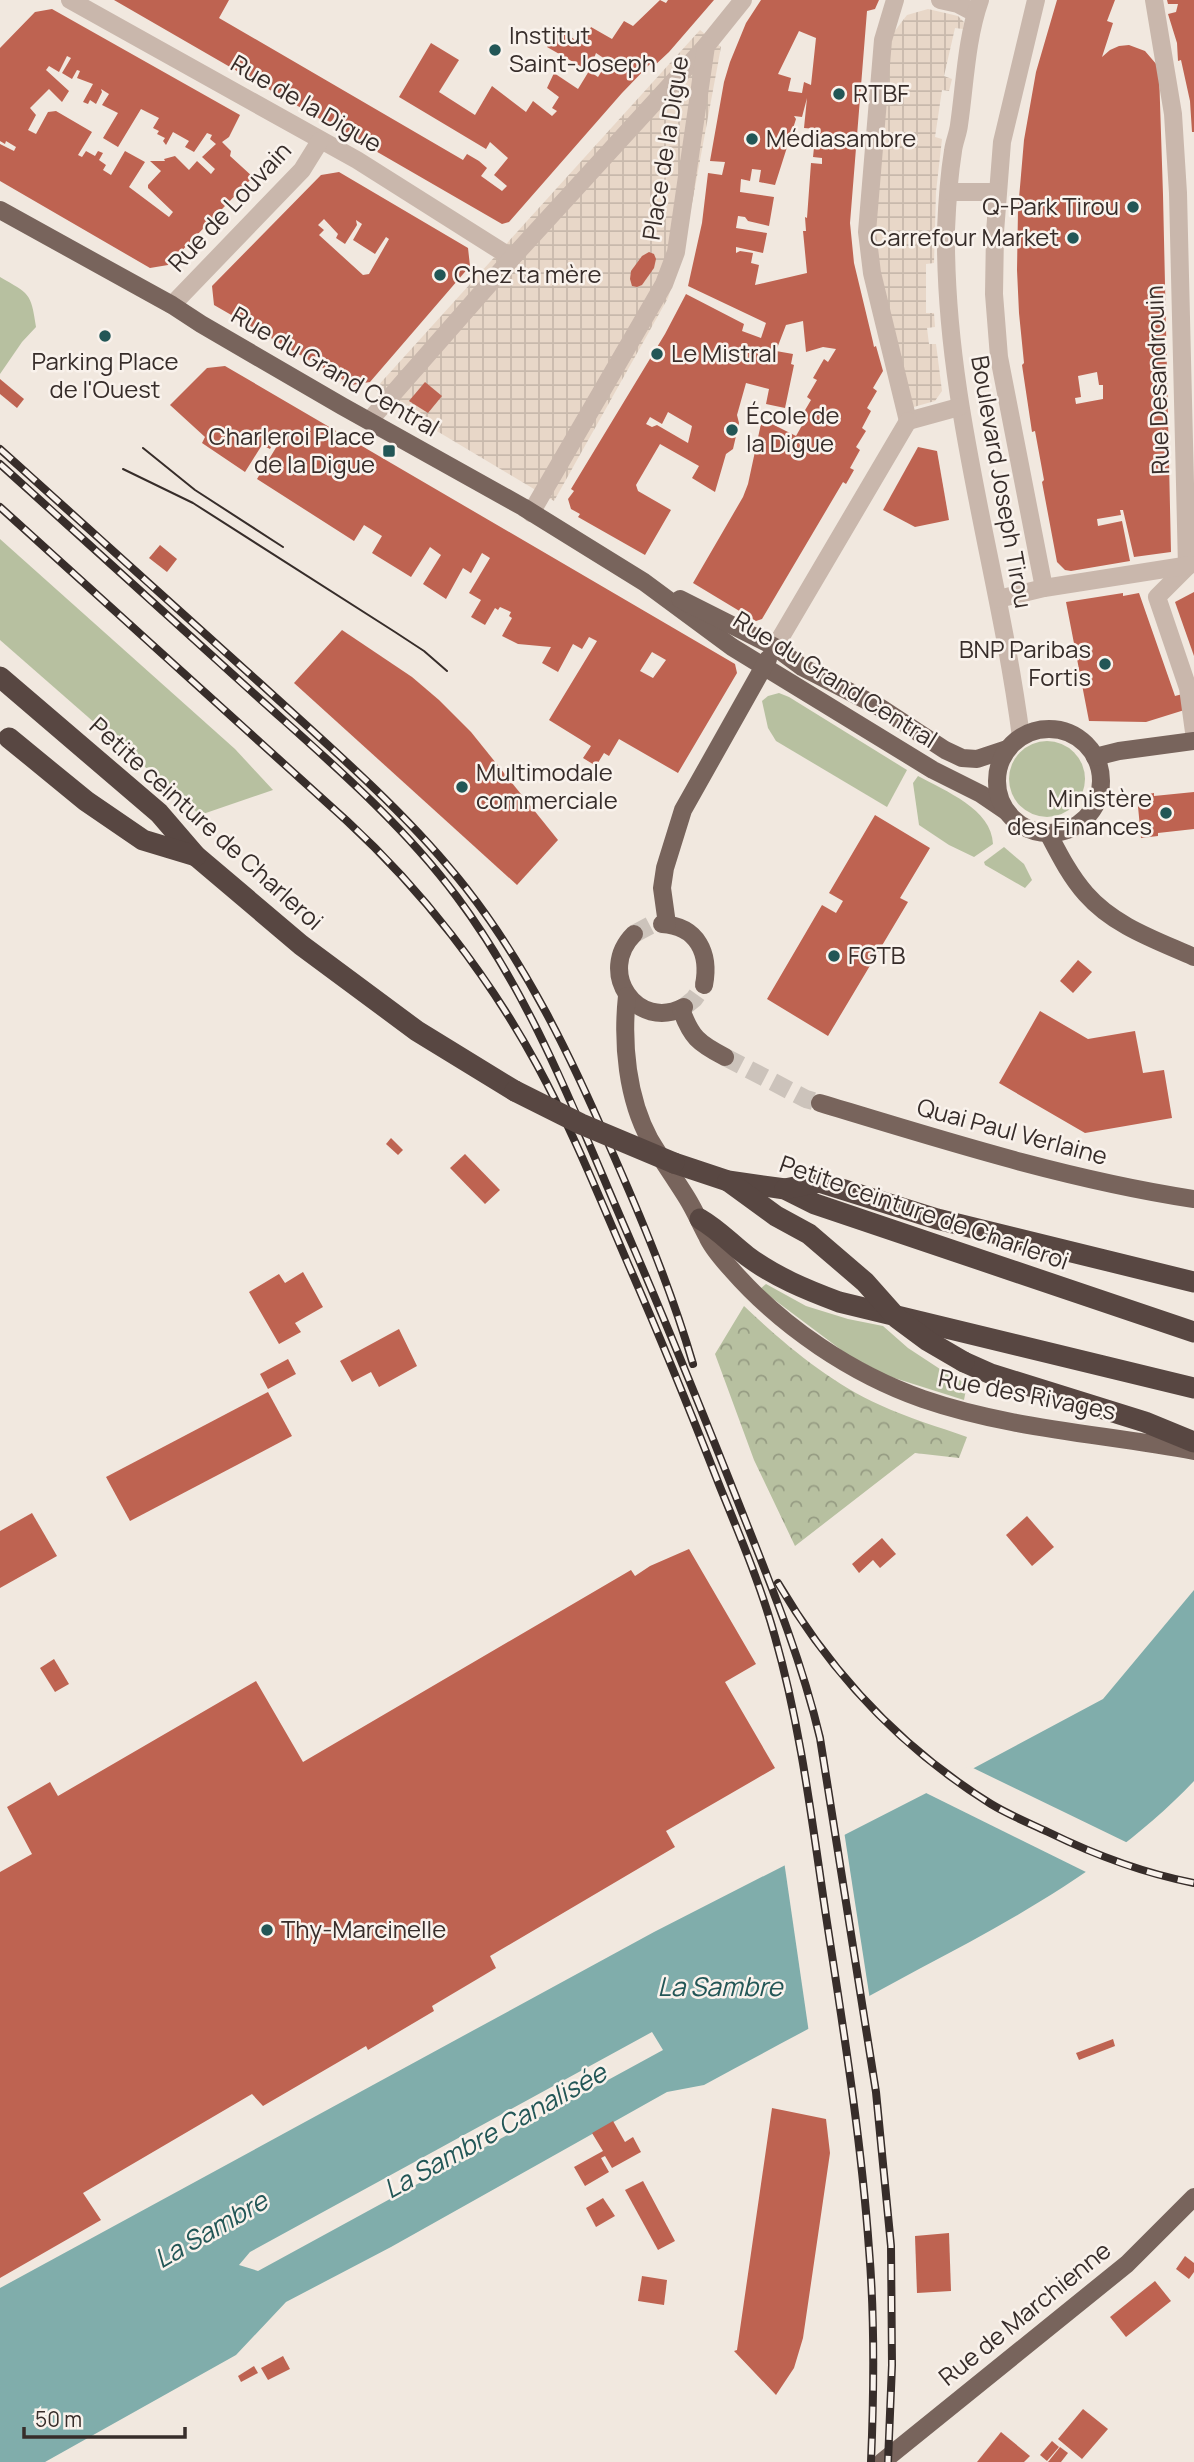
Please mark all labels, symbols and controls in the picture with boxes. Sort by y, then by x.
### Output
place label: Institut Saint-Joseph [509,18,656,79]
marker: Institut Saint-Joseph [487,42,503,58]
street label: Rue de la Digue [225,46,388,159]
street label: Place de la Digue [634,53,695,242]
place label: RTBF [853,76,909,109]
marker: RTBF [831,86,847,102]
place label: Médiasambre [766,121,916,154]
marker: Médiasambre [744,131,760,147]
street label: Rue de Louvain [160,134,298,278]
place label: Q-Park Tirou [982,189,1119,222]
marker: Q-Park Tirou [1125,199,1141,215]
place label: Carrefour Market [870,220,1059,253]
marker: Carrefour Market [1065,230,1081,246]
place label: Chez ta mère [454,257,602,290]
marker: Chez ta mère [432,267,448,283]
street label: Rue Desandrouin [1137,285,1176,475]
street label: Rue du Grand Central [226,298,446,444]
marker: Parking Place de l'Ouest [97,328,113,344]
place label: Le Mistral [671,336,777,369]
place label: Parking Place de l'Ouest [31,344,179,405]
marker: Le Mistral [649,346,665,362]
street label: Boulevard Joseph Tirou [964,353,1041,611]
place label: École de la Digue [746,398,839,459]
place label: Charleroi Place de la Digue [209,419,375,480]
marker: École de la Digue [724,422,740,438]
marker: Charleroi Place de la Digue [381,443,397,459]
street label: Rue du Grand Central [727,602,944,755]
place label: BNP Paribas Fortis [959,632,1091,693]
marker: BNP Paribas Fortis [1097,656,1113,672]
street label: Petite ceinture de Charleroi [83,709,331,937]
place label: Multimodale commerciale [476,755,618,816]
marker: Multimodale commerciale [454,779,470,795]
place label: Ministère des Finances [1007,781,1152,842]
marker: Ministère des Finances [1158,805,1174,821]
place label: FGTB [848,938,906,971]
marker: FGTB [826,948,842,964]
street label: Quai Paul Verlaine [914,1089,1111,1172]
street label: Petite ceinture de Charleroi [775,1147,1074,1277]
street label: Rue des Rivages [936,1360,1119,1427]
place label: Thy-Marcinelle [281,1912,446,1945]
marker: Thy-Marcinelle [259,1922,275,1938]
water label: La Sambre [657,1968,784,2004]
water label: La Sambre Canalisée [377,2053,614,2206]
water label: La Sambre [147,2181,275,2276]
street label: Rue de Marchienne [931,2233,1117,2393]
scale bar [24,2396,186,2440]
text: 50 m [35,2405,82,2433]

